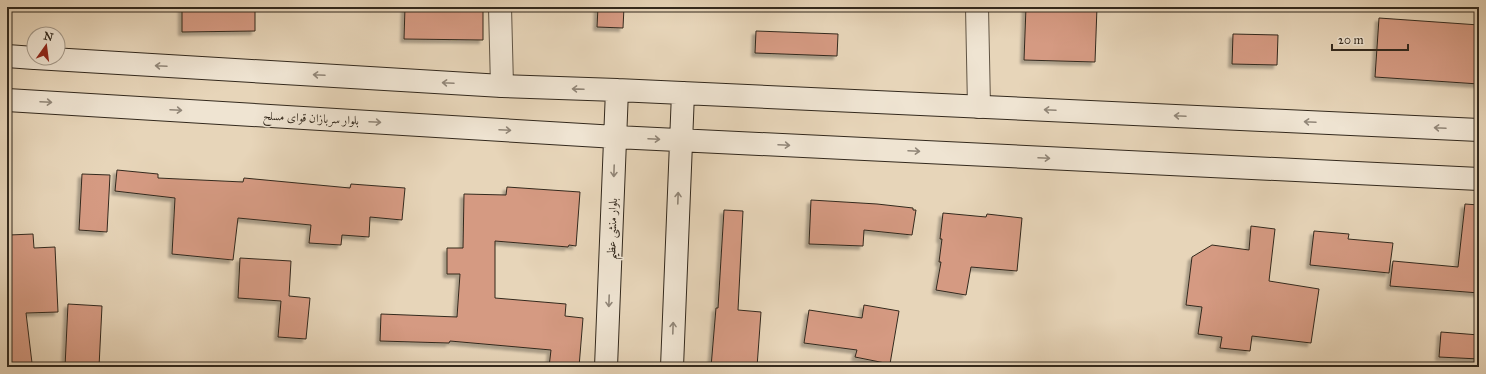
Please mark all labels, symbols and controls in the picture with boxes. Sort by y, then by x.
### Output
north arrow [26,26,66,66]
scale bar [1332,26,1408,52]
text: N [42,29,55,44]
text: 20 m [1338,33,1364,47]
one-way arrow [155,62,168,69]
one-way arrow [313,72,326,79]
one-way arrow [442,79,455,87]
one-way arrow [572,85,585,93]
one-way arrow [39,99,52,106]
one-way arrow [169,107,182,114]
one-way arrow [1044,107,1057,114]
street label: بلوار سربازان قوای مسلح [262,108,359,132]
one-way arrow [1174,113,1187,120]
one-way arrow [368,119,381,126]
one-way arrow [1304,119,1317,126]
one-way arrow [1434,125,1447,132]
one-way arrow [498,127,511,134]
one-way arrow [647,135,660,142]
one-way arrow [777,141,790,149]
one-way arrow [907,148,920,155]
one-way arrow [1037,154,1050,161]
one-way arrow [610,164,618,177]
one-way arrow [675,192,682,205]
street label: بلوار منشی عظیم [604,198,625,260]
one-way arrow [605,294,612,307]
one-way arrow [670,322,677,335]

